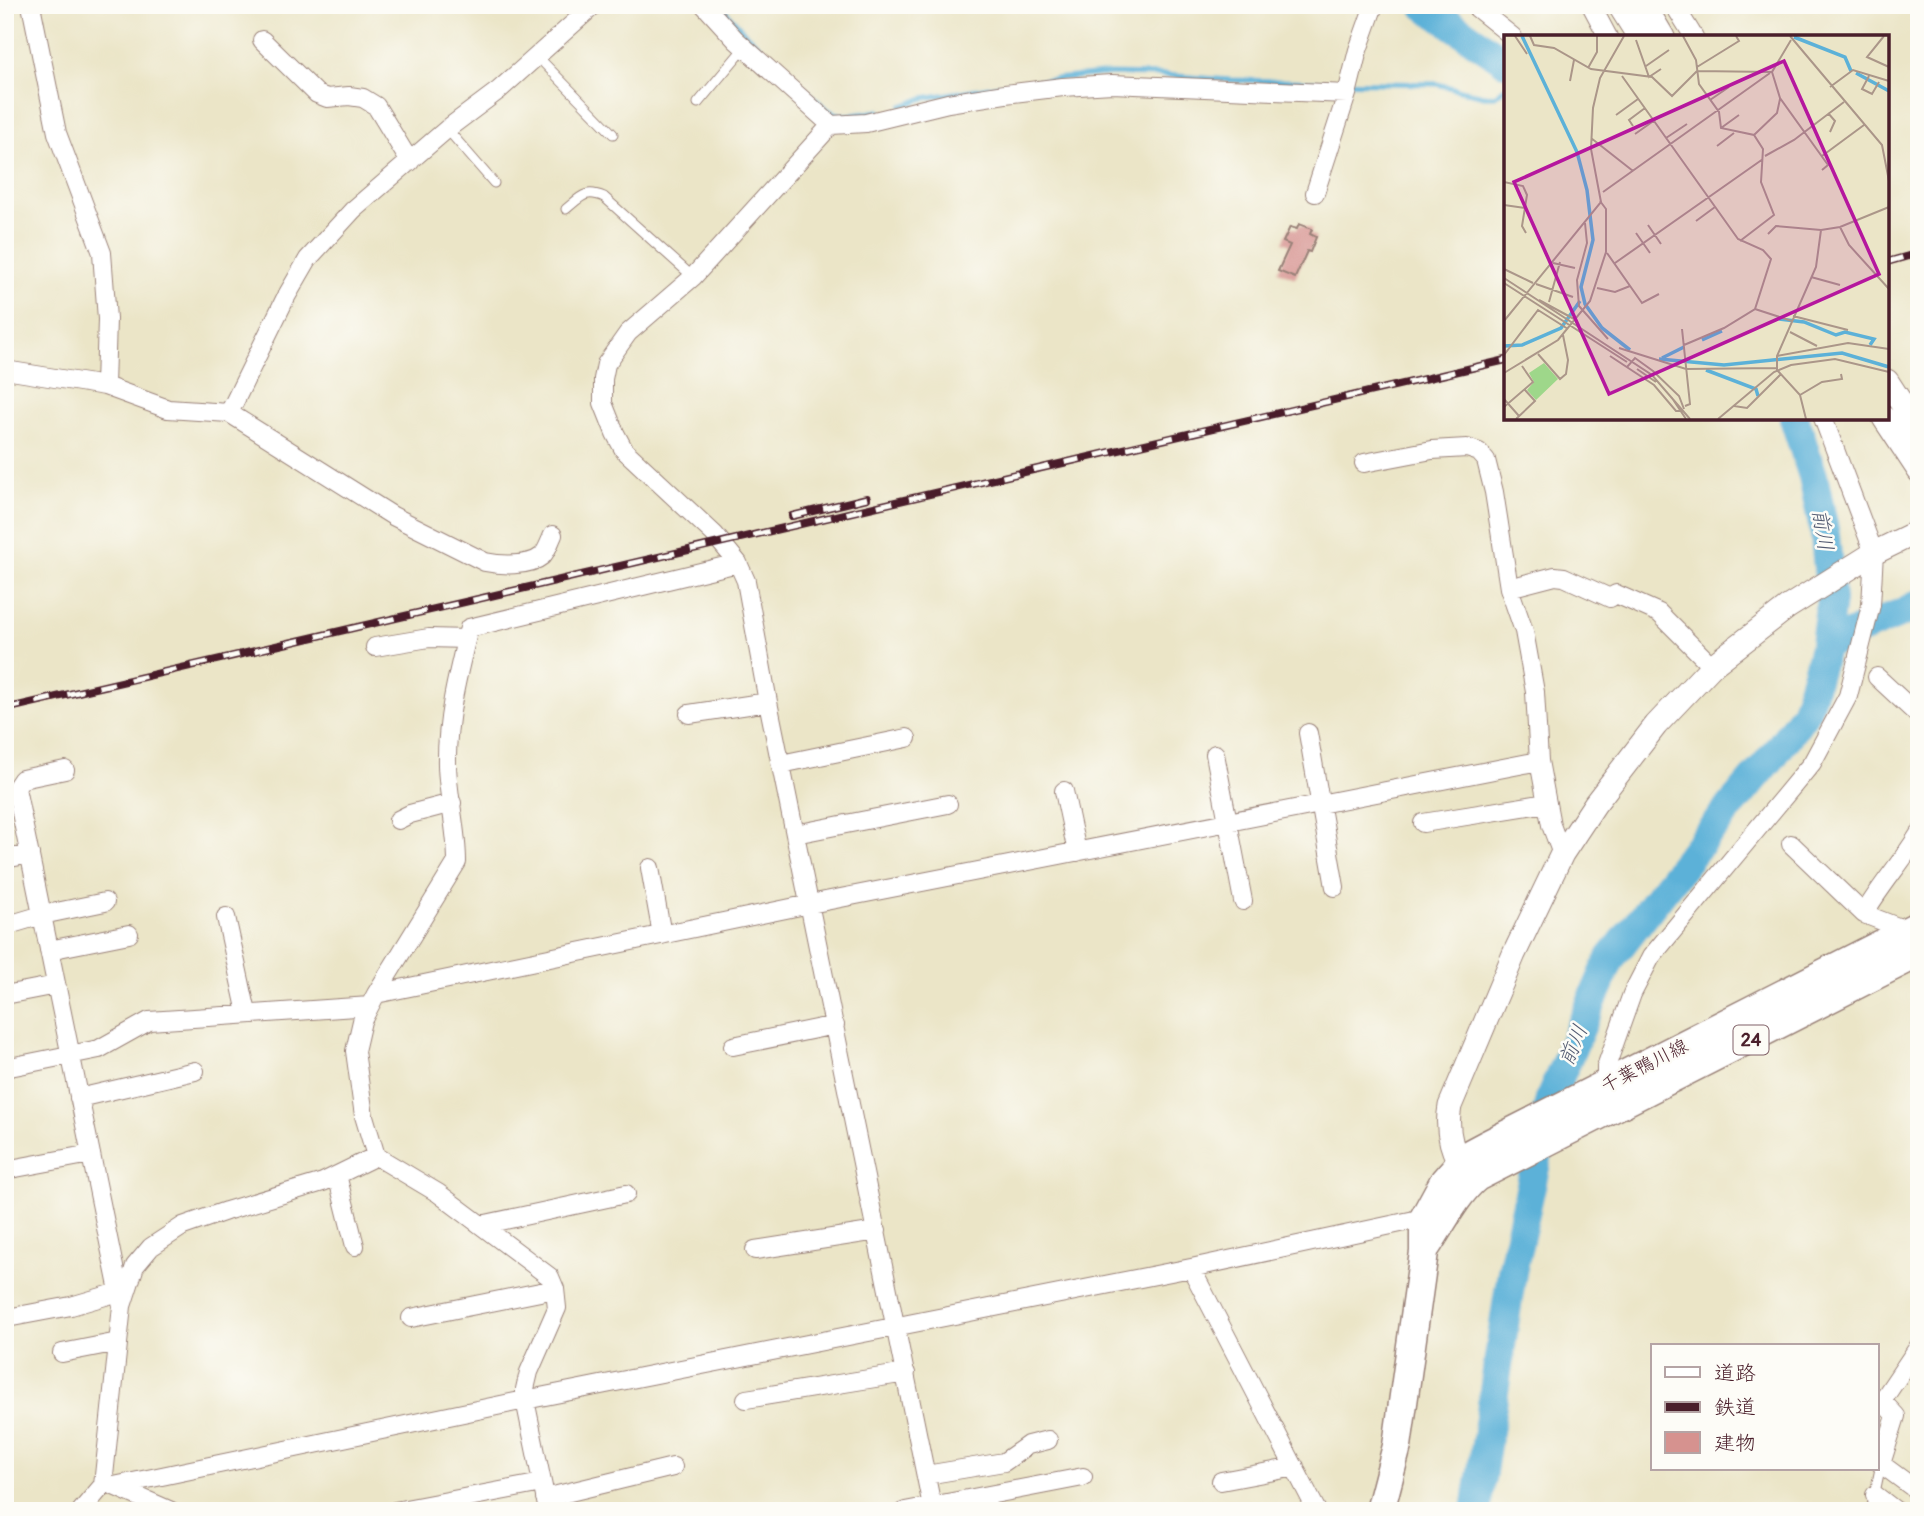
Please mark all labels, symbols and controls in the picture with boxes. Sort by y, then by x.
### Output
inset map [1504,35,1889,420]
water label: 前川 [1806,507,1839,553]
water label: 前川 [1553,1021,1594,1070]
road number: 24 [1734,1026,1768,1055]
street label: 千葉鴨川線 [1597,1034,1692,1098]
legend [1651,1344,1878,1470]
text: 道路 [1714,1360,1756,1387]
text: 鉄道 [1714,1394,1756,1421]
text: 建物 [1714,1430,1756,1457]

